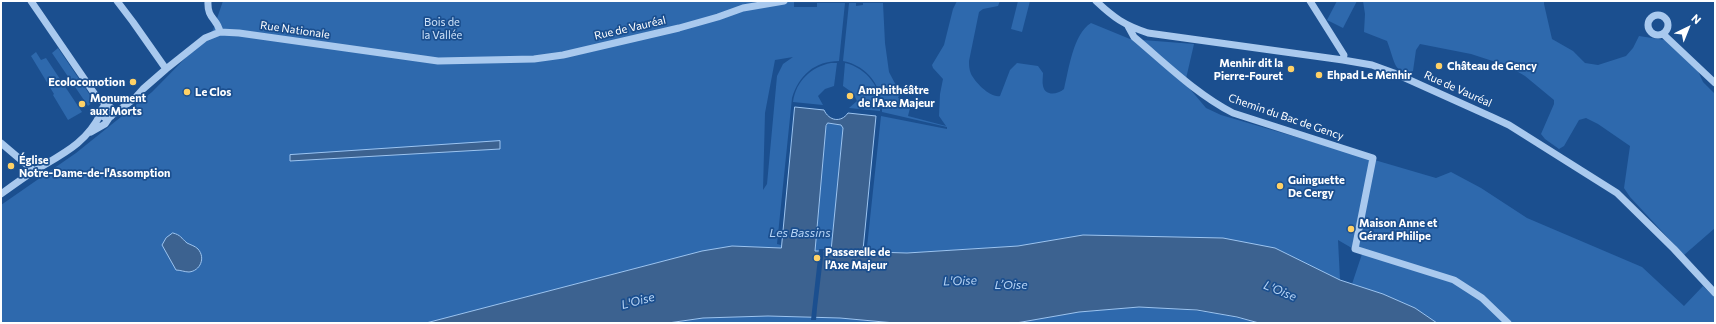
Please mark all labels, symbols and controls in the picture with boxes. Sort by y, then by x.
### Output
north arrow [1668,8,1708,48]
text: N [1689,11,1704,26]
street label: Rue de Vauréal [593,13,667,43]
park label: Bois de la Vallée [422,15,462,41]
street label: Rue Nationale [259,19,331,41]
place label: Menhir dit la Pierre-Fouret [1214,56,1283,82]
place label: Château de Gency [1447,59,1537,73]
marker: Château de Gency [1434,61,1444,71]
marker: Menhir dit la Pierre-Fouret [1286,64,1296,74]
place label: Ehpad Le Menhir [1327,68,1412,82]
street label: Rue de Vauréal [1422,68,1494,110]
marker: Ehpad Le Menhir [1314,70,1324,80]
place label: Ecolocomotion [48,75,125,89]
marker: Ecolocomotion [128,77,138,87]
place label: Amphithéâtre de l'Axe Majeur [858,83,935,109]
place label: Le Clos [195,85,231,99]
marker: Le Clos [182,87,192,97]
place label: Monument aux Morts [90,91,146,117]
marker: Amphithéâtre de l'Axe Majeur [845,91,855,101]
street label: Chemin du Bac de Gency [1227,91,1345,143]
marker: Monument aux Morts [77,99,87,109]
place label: Église Notre-Dame-de-l'Assomption [19,153,170,179]
marker: Église Notre-Dame-de-l'Assomption [6,161,16,171]
place label: Guinguette De Cergy [1288,173,1345,199]
marker: Guinguette De Cergy [1275,181,1285,191]
place label: Maison Anne et Gérard Philipe [1359,216,1437,242]
marker: Maison Anne et Gérard Philipe [1346,224,1356,234]
water label: Les Bassins [769,226,831,240]
place label: Passerelle de l’Axe Majeur [825,245,890,271]
marker: Passerelle de l’Axe Majeur [812,253,822,263]
water label: L'Oise [943,273,977,289]
water label: L’Oise [994,278,1028,292]
water label: L'Oise [1262,278,1298,304]
water label: L'Oise [620,290,656,312]

